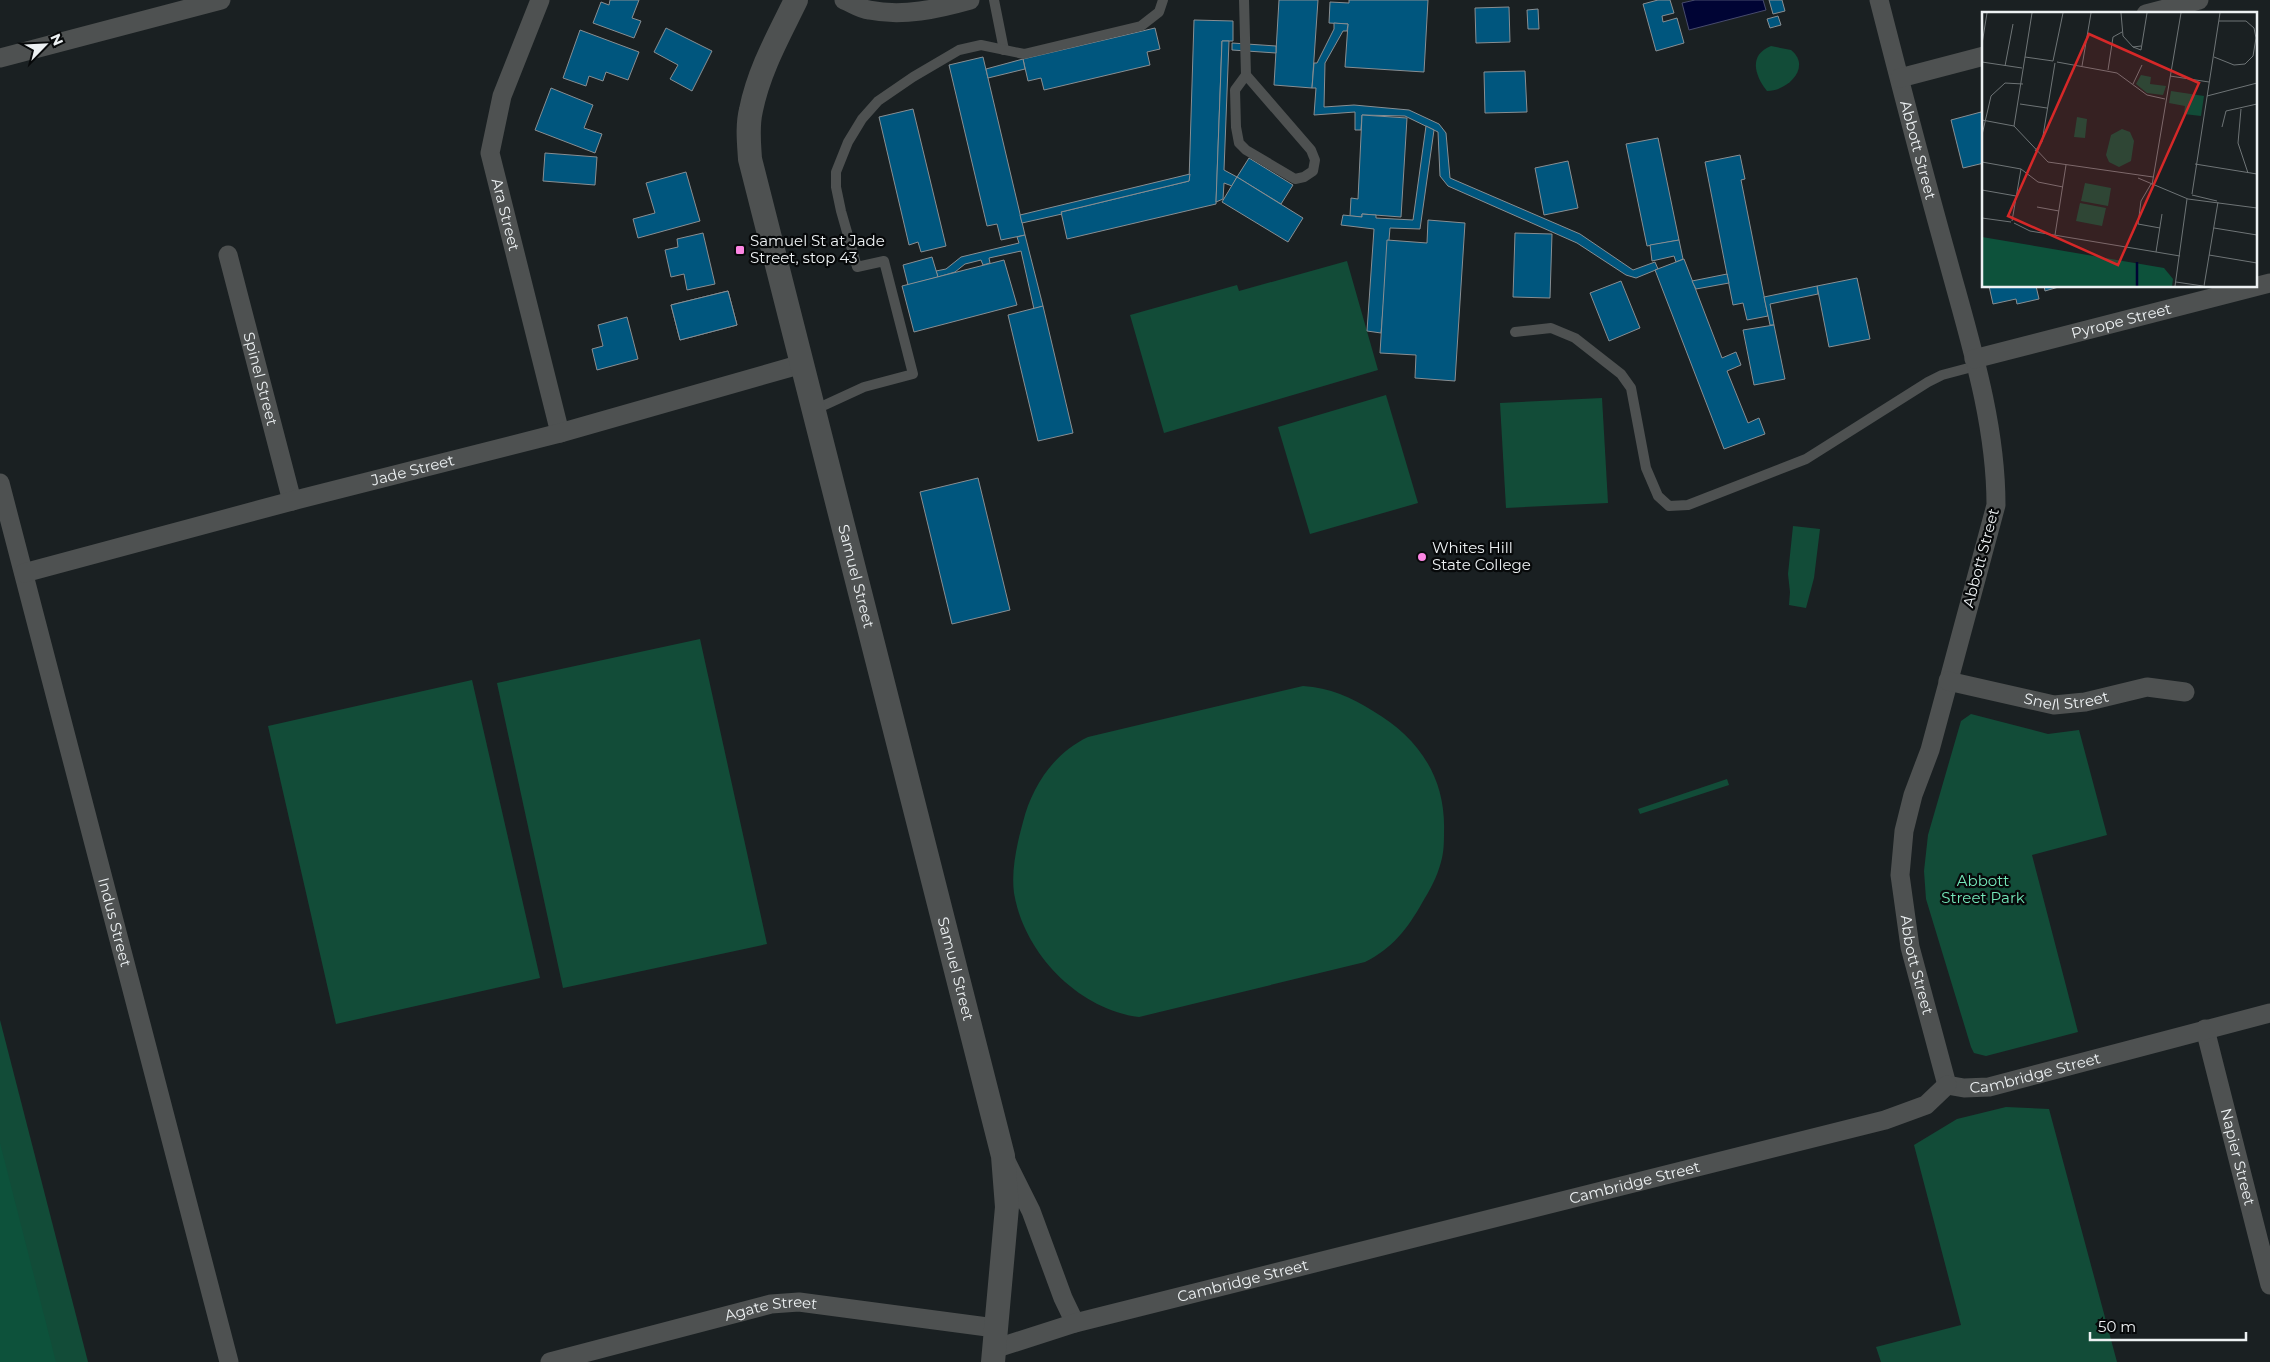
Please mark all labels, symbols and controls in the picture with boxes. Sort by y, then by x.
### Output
inset map [1982,12,2258,288]
north arrow [20,20,70,70]
text: N [46,31,67,49]
street label: Abbott Street [1896,98,1941,202]
street label: Ara Street [488,176,524,253]
place label: Samuel St at Jade Street, stop 43 [750,231,885,267]
marker: Samuel St at Jade Street, stop 43 [734,244,746,256]
street label: Pyrope Street [2069,299,2173,343]
street label: Spinel Street [239,330,282,428]
street label: Jade Street [368,450,456,490]
street label: Abbott Street [1958,506,2003,609]
street label: Samuel Street [834,522,879,630]
place label: Whites Hill State College [1432,538,1531,574]
marker: Whites Hill State College [1416,551,1428,563]
street label: Snell Street [2022,687,2111,714]
park label: Abbott Street Park [1941,871,2025,907]
street label: Indus Street [94,876,136,969]
street label: Abbott Street [1897,914,1938,1017]
street label: Samuel Street [934,915,978,1023]
street label: Cambridge Street [1969,1048,2102,1097]
street label: Napier Street [2216,1106,2259,1207]
street label: Cambridge Street [1567,1157,1702,1208]
street label: Cambridge Street [1175,1255,1310,1306]
street label: Agate Street [723,1292,819,1325]
scale bar [2090,1310,2246,1342]
text: 50 m [2098,1317,2136,1336]

